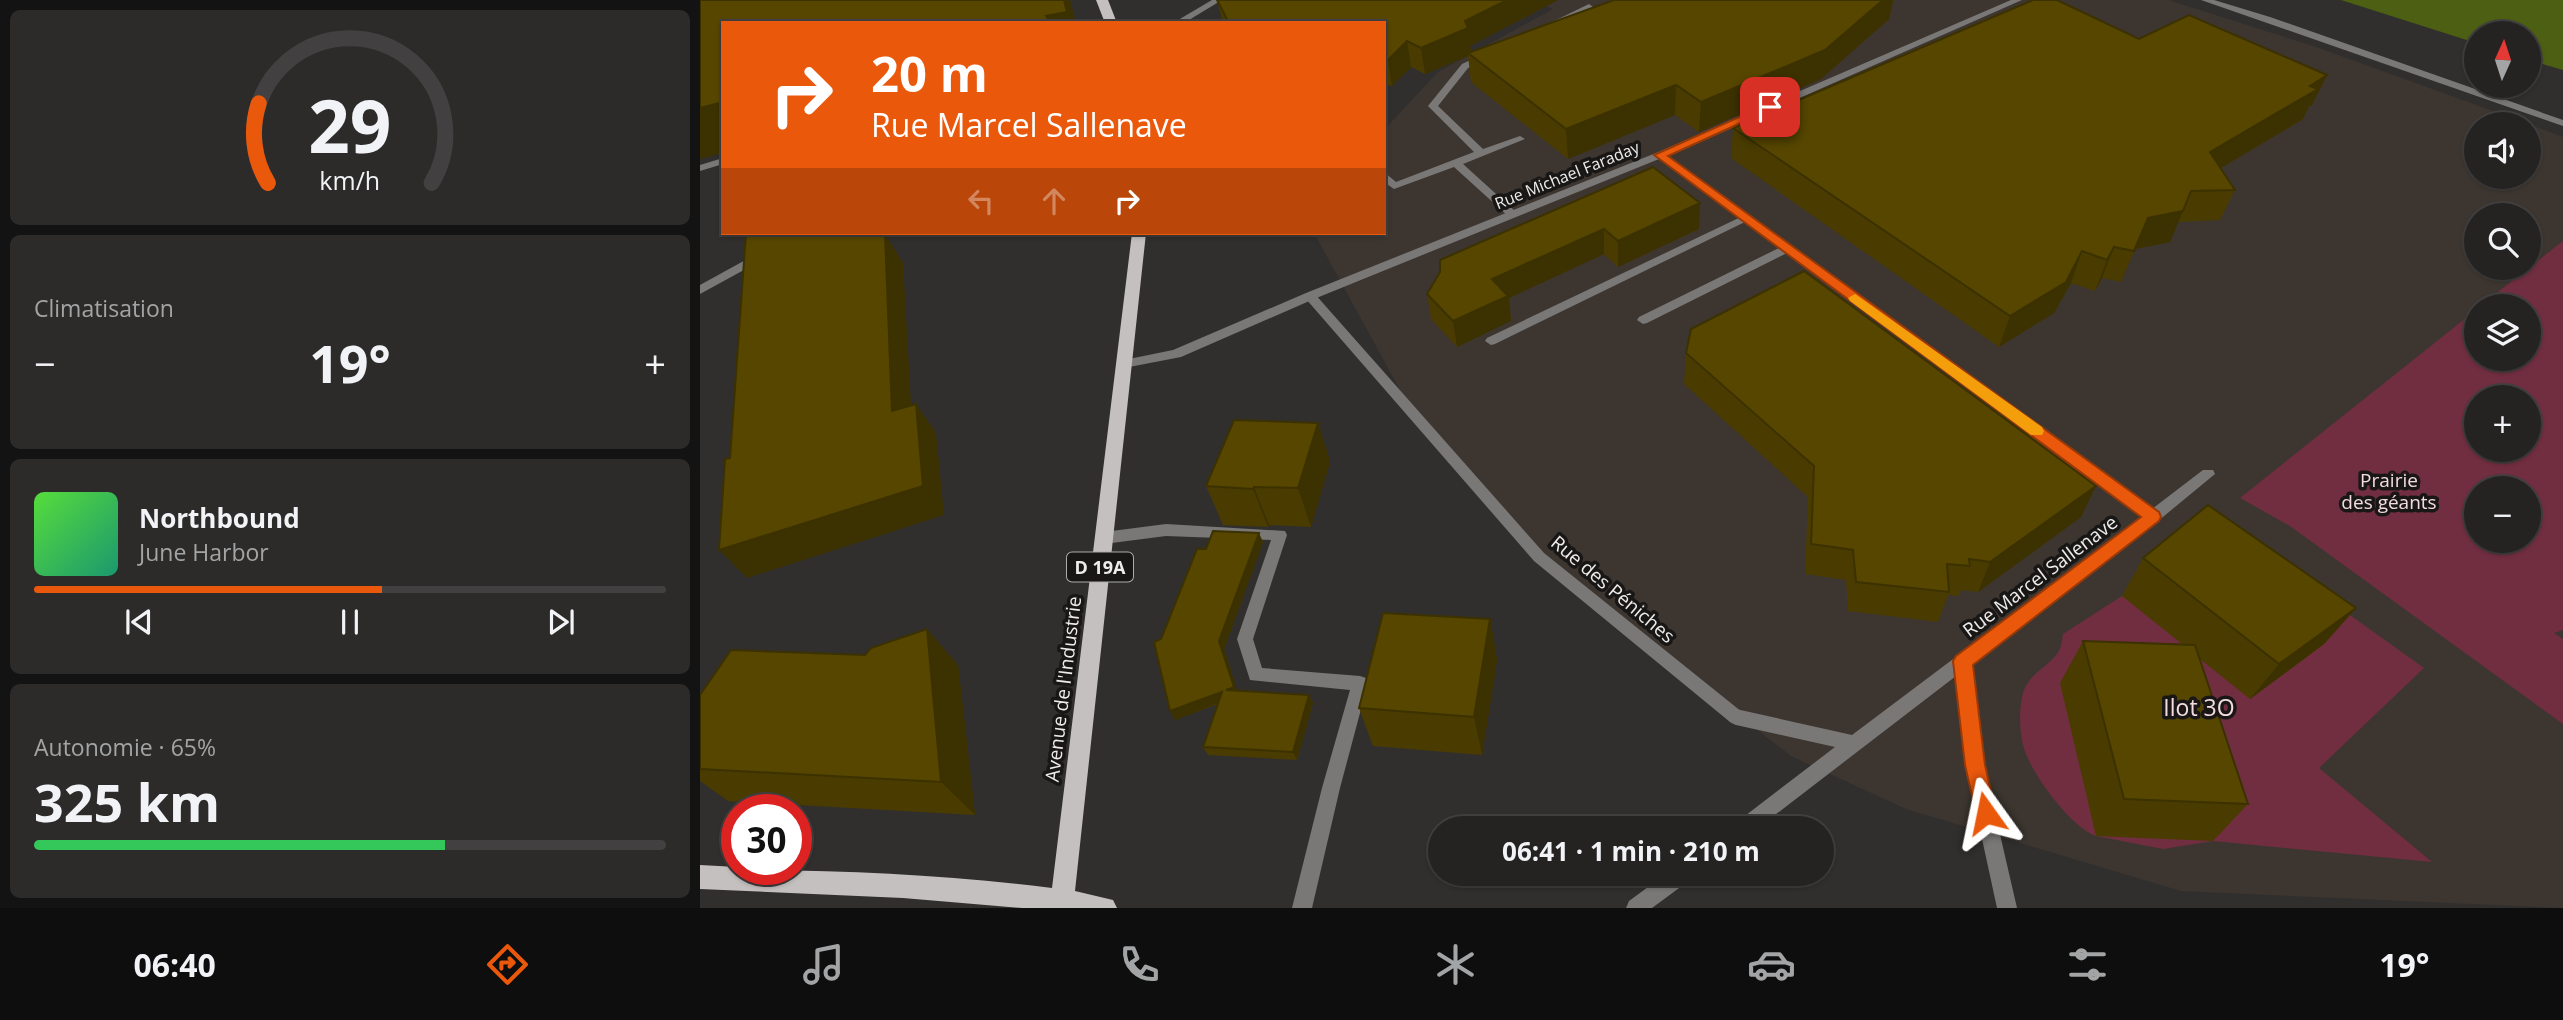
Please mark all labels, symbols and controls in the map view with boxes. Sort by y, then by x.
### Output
north arrow [2464,21,2541,98]
map controls [2464,21,2541,553]
text: 20 m [871,40,988,106]
icon: right [756,49,847,140]
text: 29 [308,76,392,175]
pin [1740,77,1800,137]
icon: arrive [1751,88,1789,126]
text: Rue Marcel Sallenave [871,103,1187,146]
button: sound [2464,112,2541,189]
street label: Rue Michael Faraday [1491,136,1643,214]
text: km/h [320,163,380,197]
icon: left [962,182,1000,220]
icon: ahead [1035,182,1073,220]
icon: right [1108,182,1146,220]
button: search [2464,203,2541,280]
text: Climatisation [34,292,174,324]
button: layers [2464,294,2541,371]
text: 19° [309,327,391,398]
text: − [34,337,56,389]
text: + [644,337,666,389]
button: + [2464,385,2541,462]
park label: Prairie des géants [2341,467,2437,515]
button: − [2464,476,2541,553]
text: Northbound [139,500,300,536]
street label: Rue Marcel Sallenave [1957,509,2123,643]
street label: Rue des Péniches [1546,529,1680,649]
text: June Harbor [139,536,269,568]
road number: D 19A [1067,552,1133,582]
street label: Avenue de l'Industrie [1039,595,1087,783]
icon: previous [120,603,158,641]
icon: pause [331,603,369,641]
icon: next [542,603,580,641]
park label: Ilot 3O [2163,691,2235,723]
text: Autonomie · 65% [34,731,216,763]
text: 325 km [34,766,220,837]
position arrow [1949,776,2023,850]
speed limit sign: 30 [721,794,812,885]
text: 06:41 · 1 min · 210 m [1502,833,1760,869]
icon: directions [483,940,532,989]
icon: music [799,940,848,989]
icon: phone [1115,940,1164,989]
icon: climate [1431,940,1480,989]
icon: car [1747,940,1796,989]
icon: filters [2063,940,2112,989]
text: 06:40 [134,943,216,986]
text: 19° [2379,943,2429,986]

